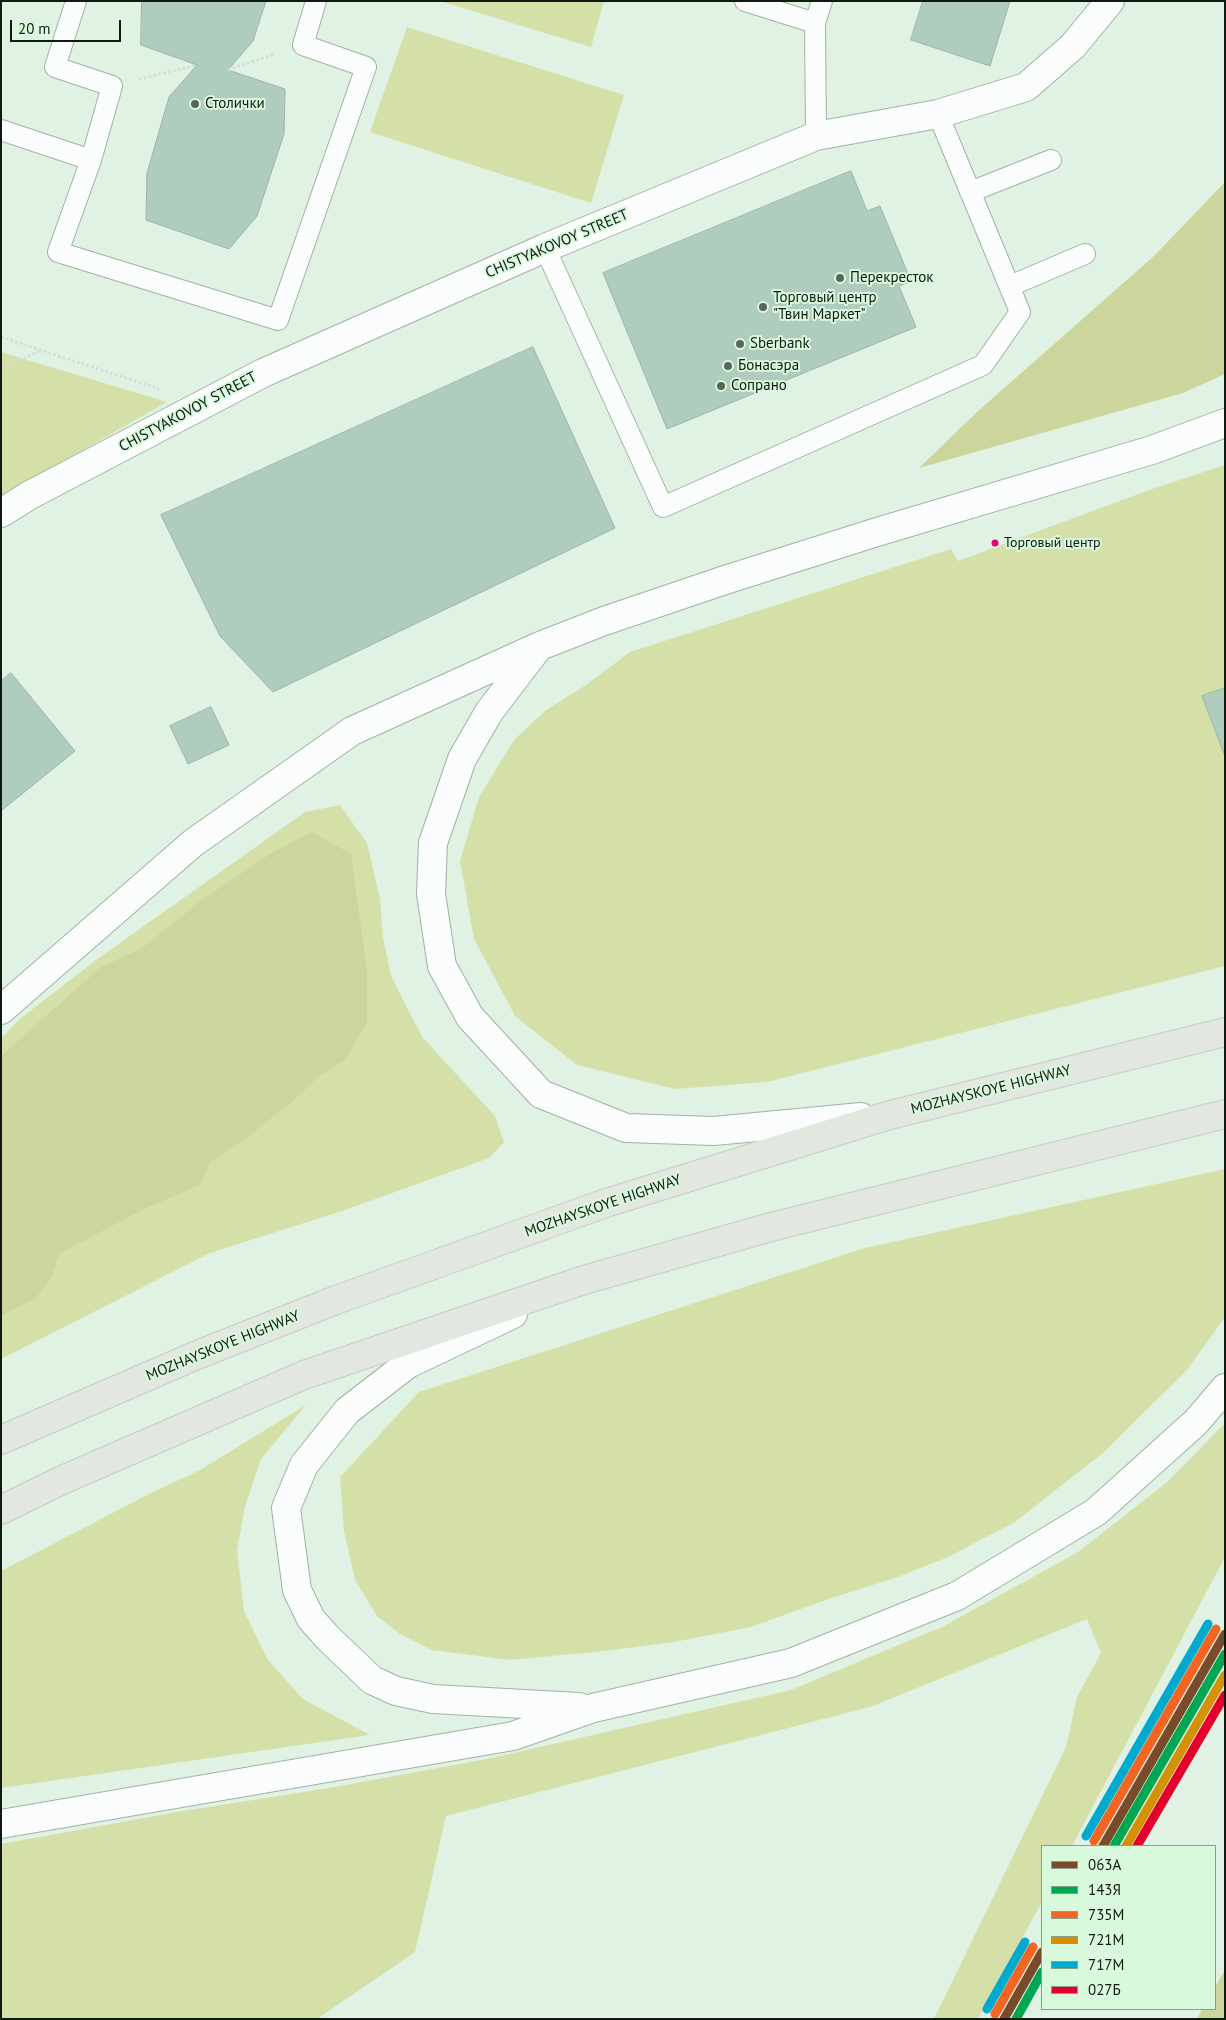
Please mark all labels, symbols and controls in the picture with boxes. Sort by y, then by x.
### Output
scale bar [12,10,124,42]
text: 20 m [18,19,51,38]
place label: Столички [205,95,265,113]
marker: Столички [189,98,201,110]
street label: CHISTYAKOVOY STREET [483,206,631,282]
place label: Перекресток [850,269,933,287]
marker: Перекресток [834,272,846,284]
place label: Торговый центр "Твин Маркет" [773,289,876,324]
marker: Торговый центр "Твин Маркет" [757,301,769,313]
place label: Sberbank [750,335,810,353]
marker: Sberbank [734,338,746,350]
place label: Бонасэра [738,357,799,375]
marker: Бонасэра [722,360,734,372]
street label: CHISTYAKOVOY STREET [116,368,260,456]
place label: Сопрано [731,377,787,395]
marker: Сопрано [715,380,727,392]
place label: Торговый центр [1004,535,1101,551]
marker: Торговый центр [990,538,1000,548]
street label: MOZHAYSKOYE HIGHWAY [909,1061,1073,1119]
street label: MOZHAYSKOYE HIGHWAY [522,1171,684,1241]
street label: MOZHAYSKOYE HIGHWAY [143,1307,303,1385]
legend [1041,1845,1216,2010]
text: 063А [1088,1855,1121,1874]
text: 143Я [1088,1880,1121,1899]
text: 735М [1088,1905,1124,1924]
text: 721М [1088,1930,1124,1949]
text: 717М [1088,1955,1124,1974]
text: 027Б [1088,1980,1121,1999]

